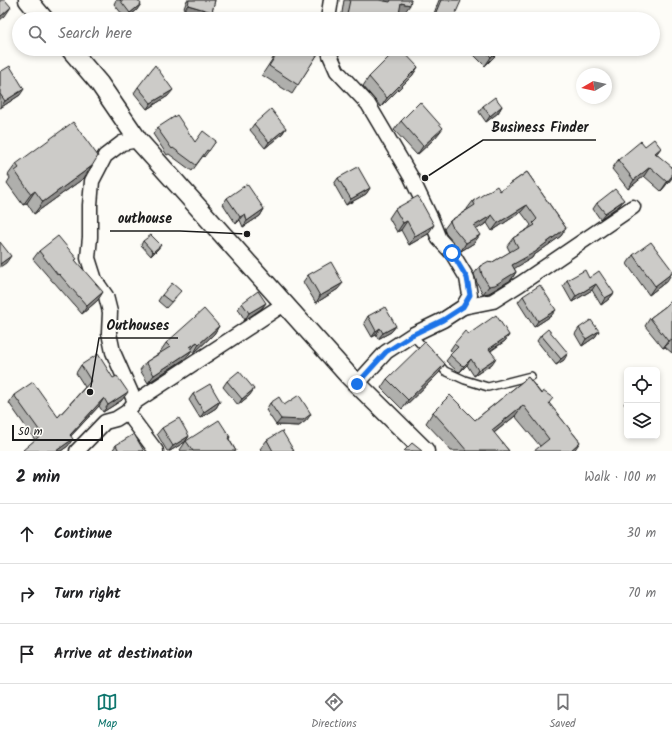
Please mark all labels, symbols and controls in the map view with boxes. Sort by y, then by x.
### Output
search box [12,12,660,56]
text: Search here [58,22,132,46]
icon: search [26,23,48,45]
north arrow [576,68,612,104]
callout: Business Finder [483,114,596,140]
text: Business Finder [491,117,590,139]
callout: outhouse [110,205,180,231]
text: outhouse [118,208,172,230]
route start [443,244,461,262]
callout: Outhouses [99,312,178,338]
text: Outhouses [107,315,170,337]
map controls [624,367,660,439]
button: locate [624,367,660,403]
route end [348,375,366,393]
button: layers [624,403,660,439]
scale bar [12,423,103,442]
text: 50 m [18,423,43,441]
text: 2 min [16,464,60,491]
text: Walk · 100 m [584,467,656,488]
text: Continue [54,522,112,546]
icon: ahead [16,523,38,545]
text: 30 m [627,523,656,544]
text: Turn right [54,582,121,606]
icon: right [16,583,38,605]
text: 70 m [628,583,656,604]
text: Arrive at destination [54,642,193,666]
icon: arrive [16,643,38,665]
tab: Map [96,691,118,733]
tab: Directions [311,691,357,733]
tab: Saved [550,691,576,733]

